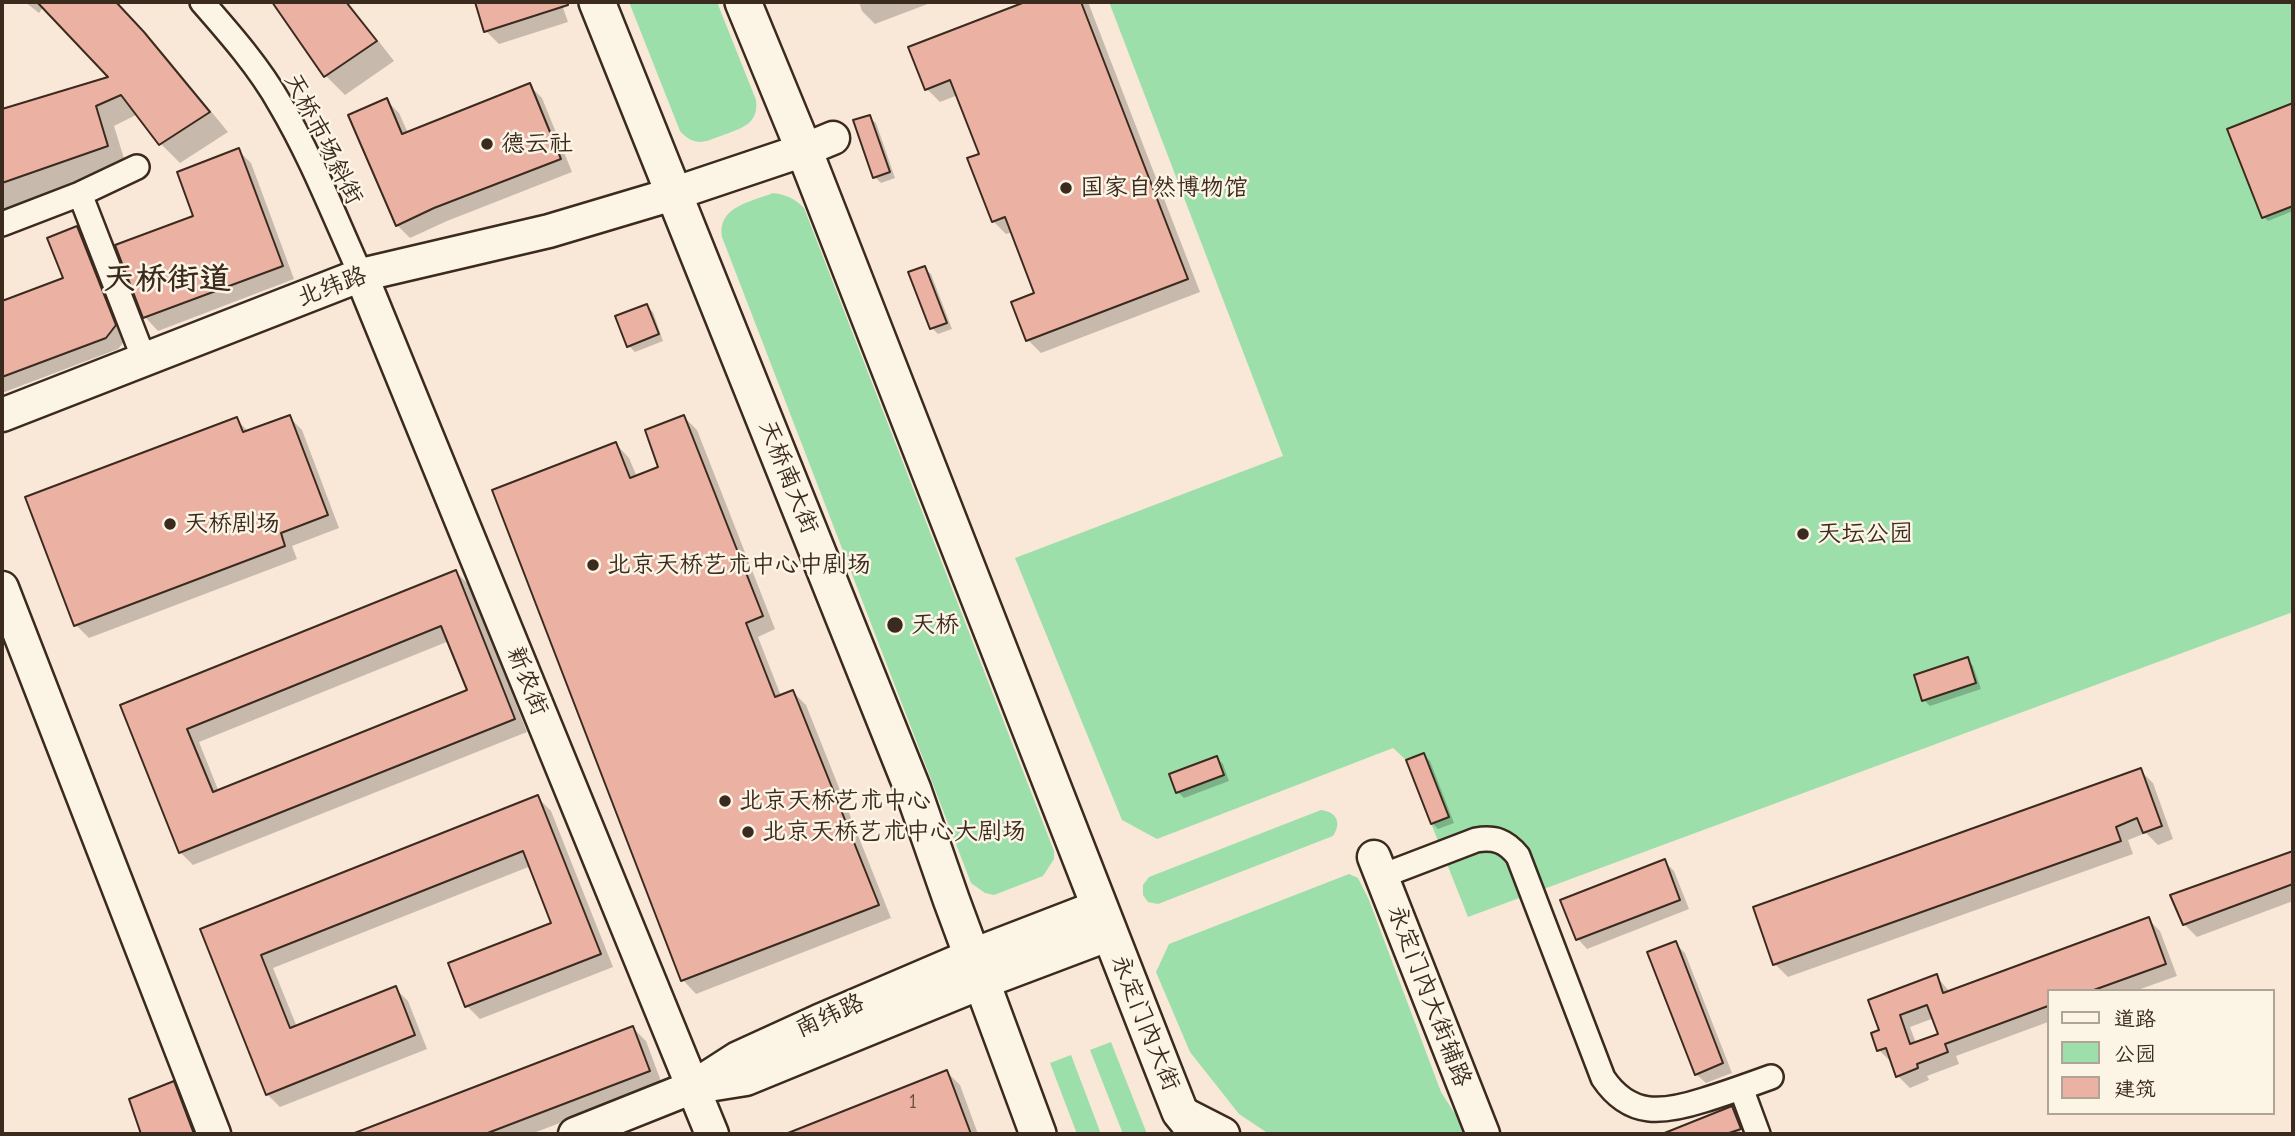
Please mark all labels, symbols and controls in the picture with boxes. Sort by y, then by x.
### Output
street label: 天桥市场斜街 [277,68,369,210]
place label: 德云社 [501,130,573,158]
marker: 德云社 [479,136,495,152]
place label: 国家自然博物馆 [1080,174,1248,202]
marker: 国家自然博物馆 [1058,180,1074,196]
district label: 天桥街道 [103,261,231,299]
street label: 北纬路 [293,261,371,313]
street label: 天桥南大街 [752,416,824,538]
place label: 天桥剧场 [184,510,280,538]
marker: 天桥剧场 [162,516,178,532]
place label: 天坛公园 [1817,520,1913,548]
marker: 天坛公园 [1795,526,1811,542]
place label: 北京天桥艺术中心中剧场 [607,551,871,579]
marker: 北京天桥艺术中心中剧场 [585,557,601,573]
place label: 天桥 [911,611,959,639]
marker: 天桥 [885,615,905,635]
street label: 新农街 [500,642,554,720]
place label: 北京天桥艺术中心 [739,787,931,815]
marker: 北京天桥艺术中心 [717,793,733,809]
place label: 北京天桥艺术中心大剧场 [762,818,1026,846]
marker: 北京天桥艺术中心大剧场 [740,824,756,840]
street label: 永定门内大街辅路 [1381,901,1477,1091]
street label: 永定门内大街 [1105,951,1185,1095]
street label: 南纬路 [791,988,869,1044]
legend [2046,989,2274,1115]
text: 道路 [2114,1007,2156,1031]
text: 公园 [2114,1042,2156,1066]
text: 建筑 [2114,1077,2156,1101]
house number: 1 [909,1089,917,1115]

